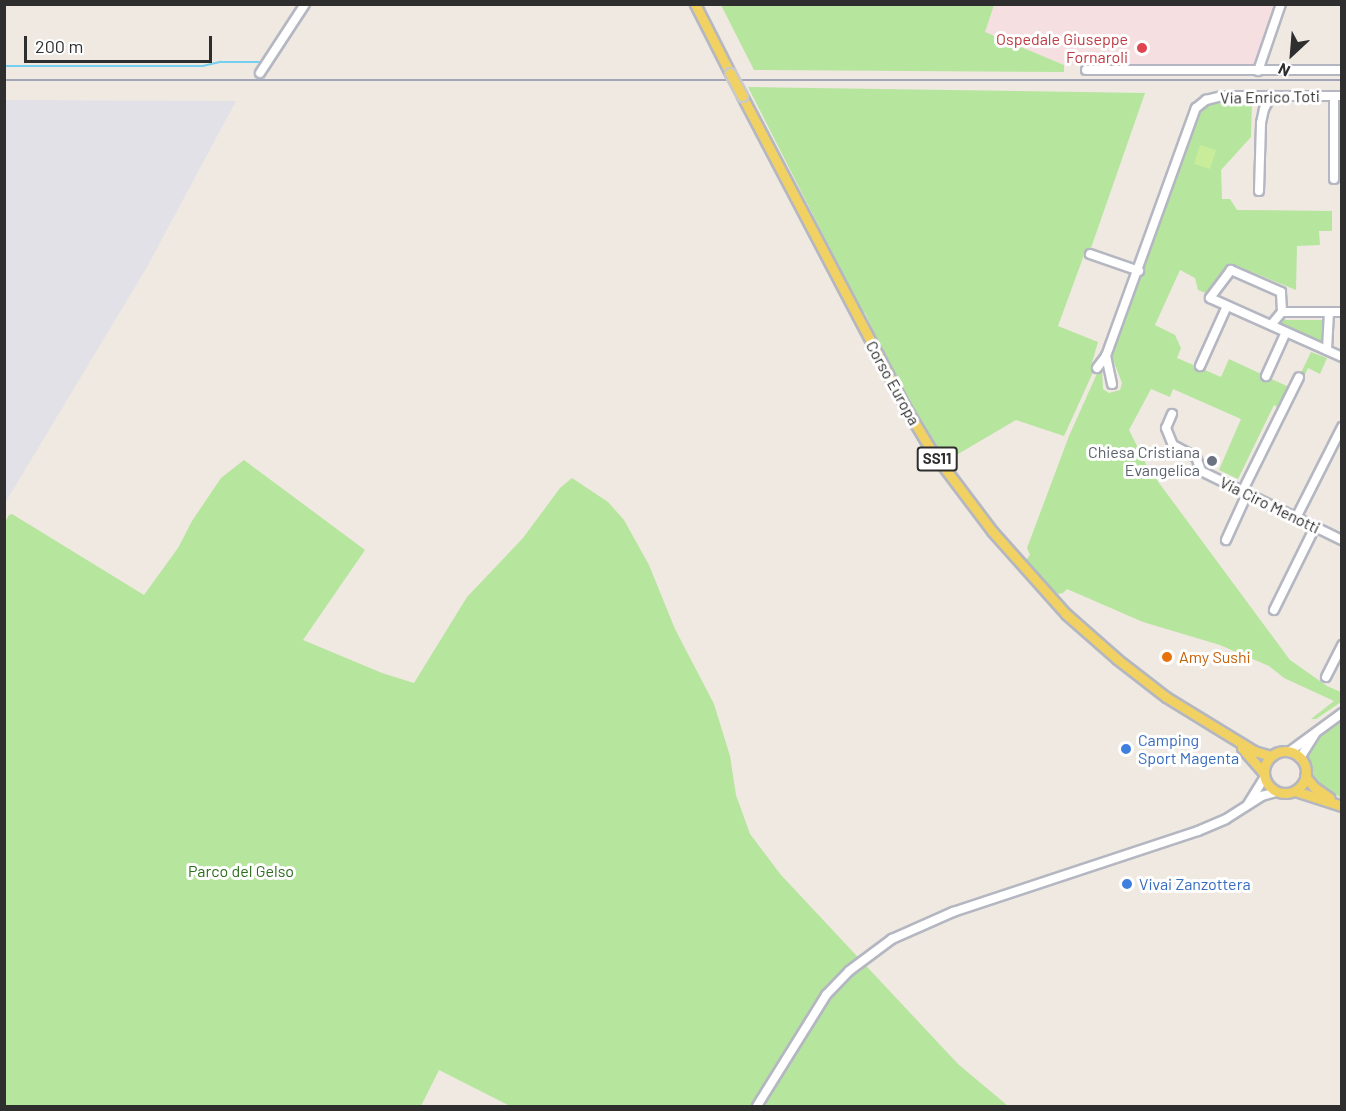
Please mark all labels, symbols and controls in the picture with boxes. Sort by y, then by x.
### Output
scale bar [27,24,214,62]
north arrow [1262,24,1322,84]
place label: Ospedale Giuseppe Fornaroli [996,29,1128,67]
text: 200 m [35,35,83,57]
marker: Ospedale Giuseppe Fornaroli [1133,39,1151,57]
text: N [1275,60,1293,82]
street label: Via Enrico Toti [1220,87,1320,107]
street label: Corso Europa [862,337,924,429]
place label: Chiesa Cristiana Evangelica [1088,442,1200,480]
road number: SS11 [916,447,958,471]
marker: Chiesa Cristiana Evangelica [1205,454,1219,468]
street label: Via Ciro Menotti [1217,472,1323,538]
place label: Amy Sushi [1179,647,1251,667]
marker: Amy Sushi [1160,650,1174,664]
place label: Camping Sport Magenta [1138,730,1239,768]
marker: Camping Sport Magenta [1119,742,1133,756]
park label: Parco del Gelso [188,861,294,881]
place label: Vivai Zanzottera [1139,874,1251,894]
marker: Vivai Zanzottera [1120,877,1134,891]

